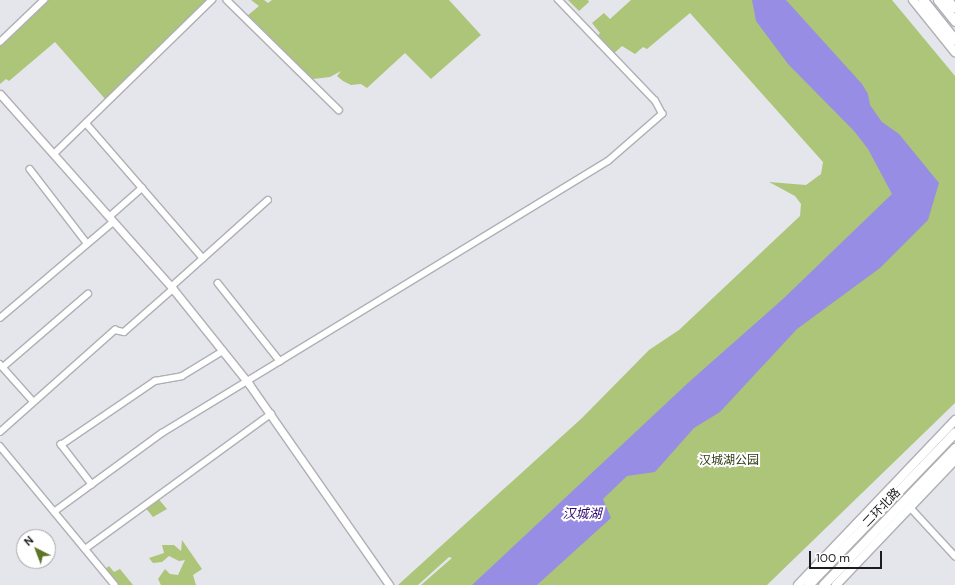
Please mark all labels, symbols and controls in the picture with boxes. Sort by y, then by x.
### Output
park label: 汉城湖公园 [699,454,759,468]
street label: 二环北路 [860,486,904,530]
water label: 汉城湖 [563,506,601,522]
north arrow [16,529,56,569]
text: N [21,533,36,549]
scale bar [811,543,884,569]
text: 100 m [816,550,850,566]

